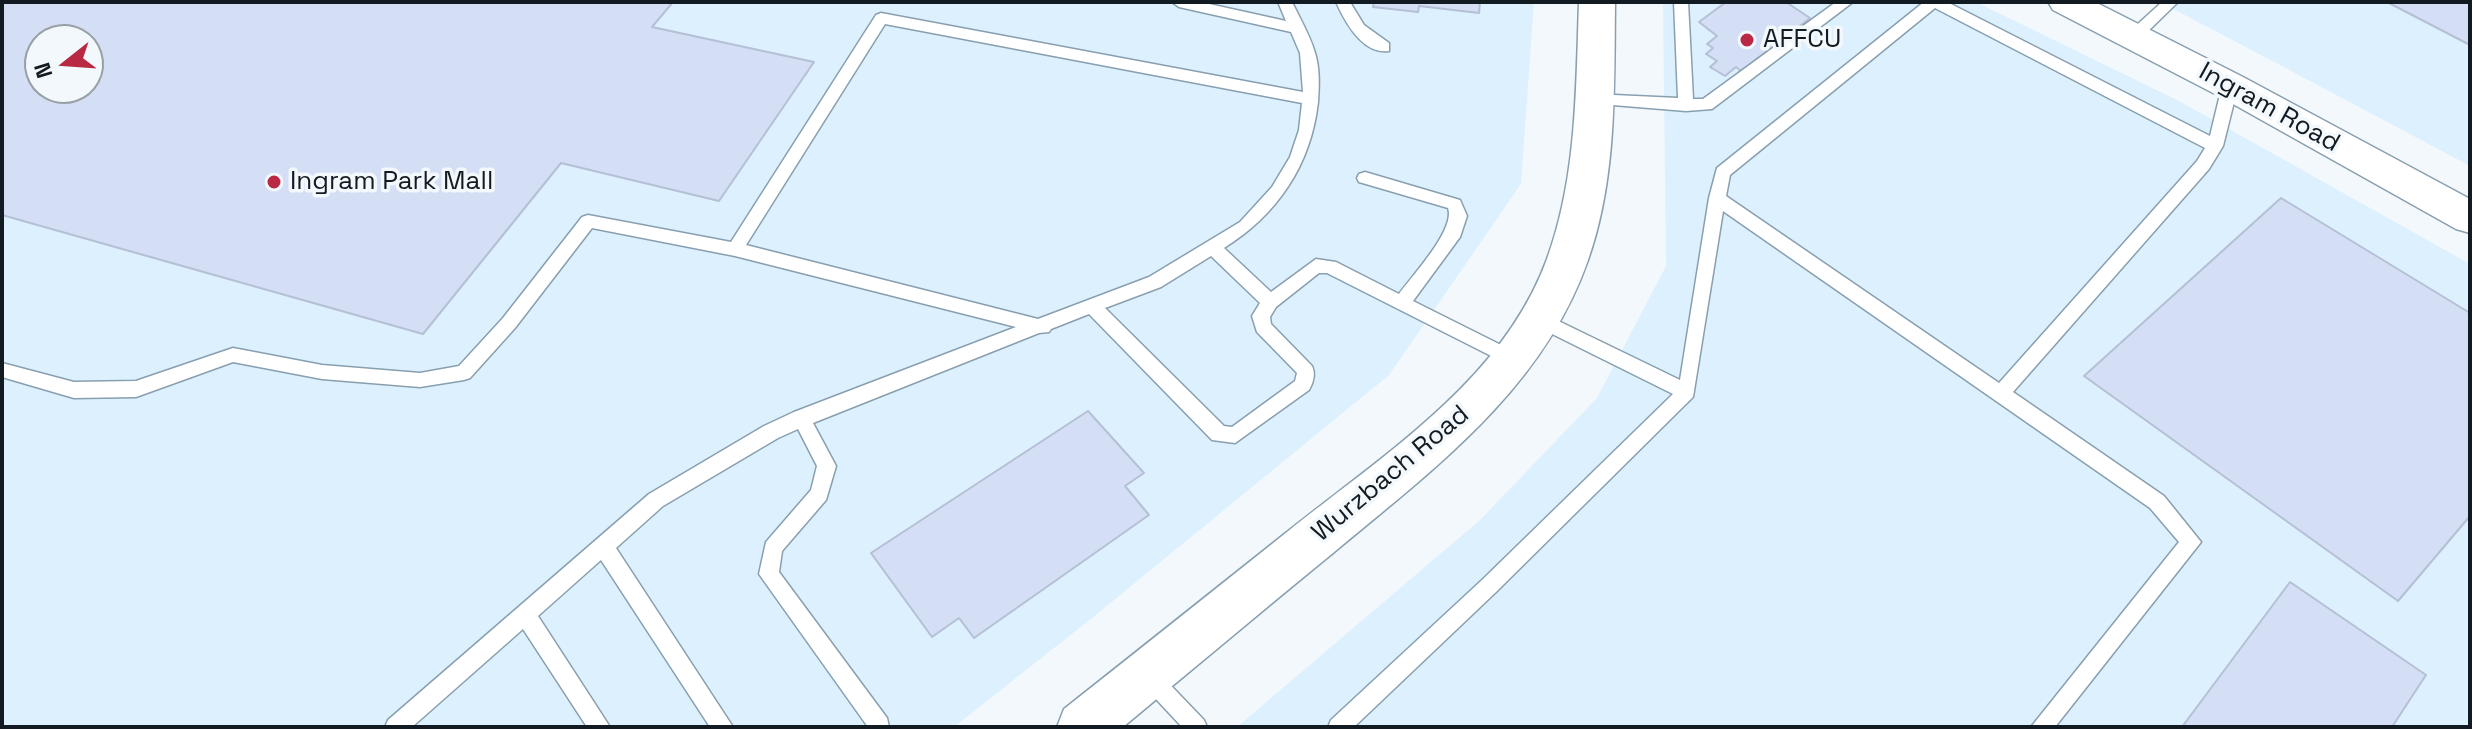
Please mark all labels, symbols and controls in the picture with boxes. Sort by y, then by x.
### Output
north arrow [24,24,104,104]
place label: AFFCU [1763,24,1841,56]
marker: AFFCU [1738,31,1756,49]
street label: Ingram Road [2193,57,2345,159]
text: N [27,59,59,82]
place label: Ingram Park Mall [290,166,493,198]
marker: Ingram Park Mall [265,173,283,191]
street label: Wurzbach Road [1306,399,1476,549]

